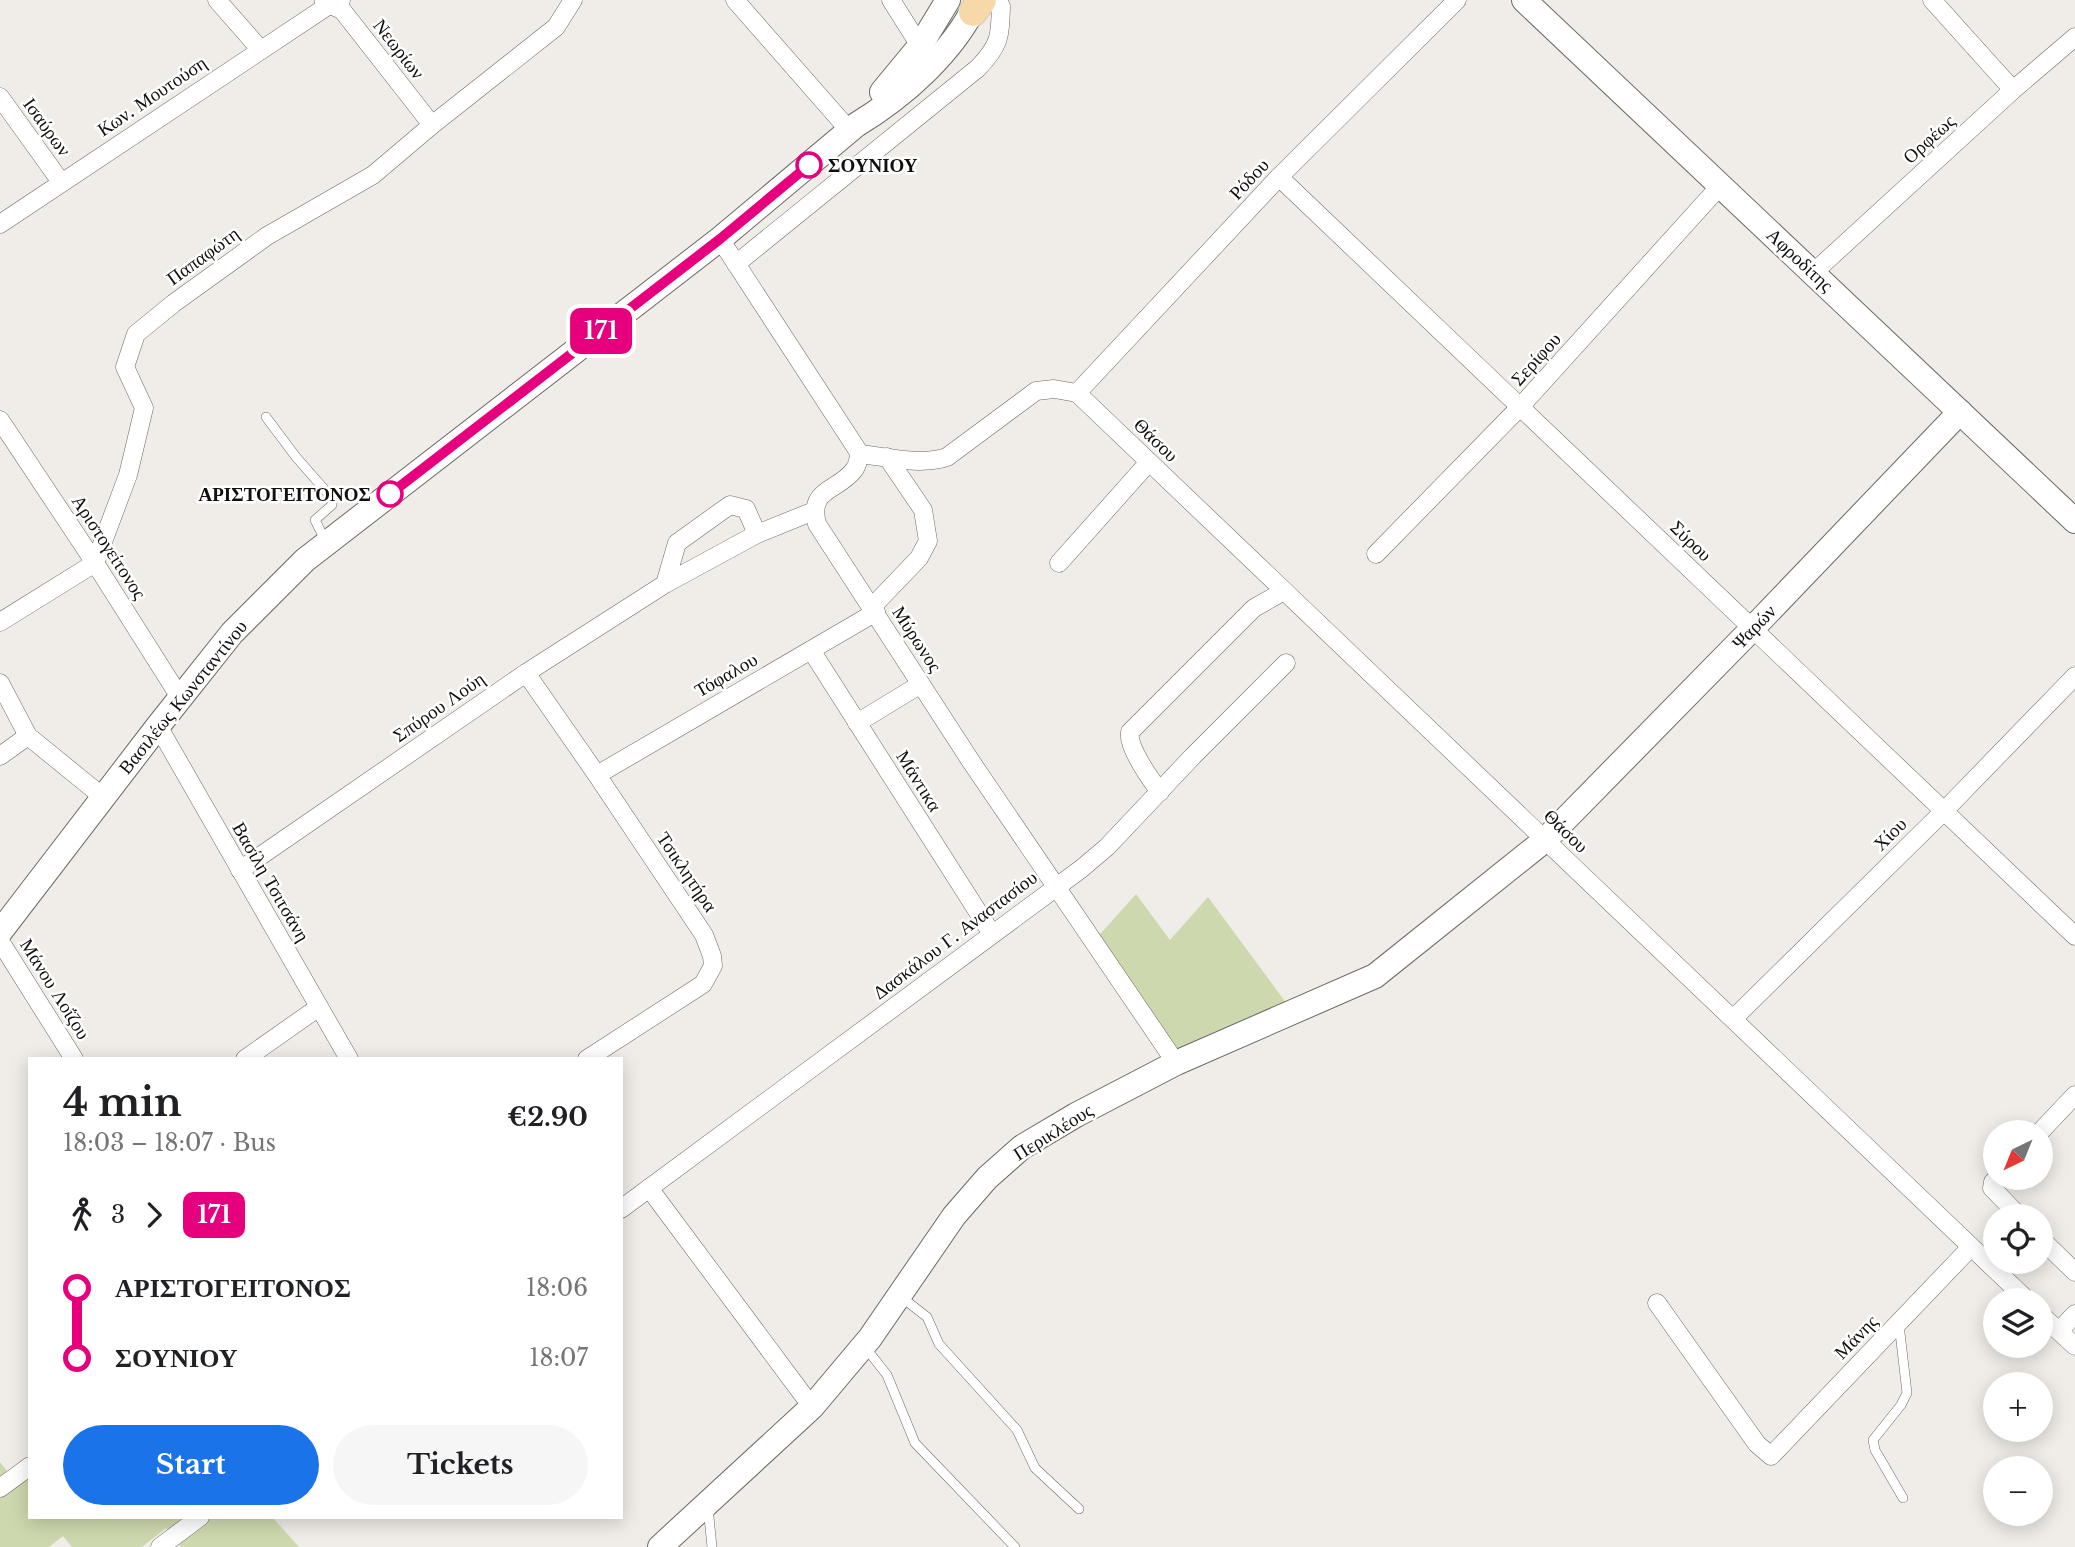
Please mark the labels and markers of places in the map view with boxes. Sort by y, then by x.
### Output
marker: ΣΟΥΝΙΟΥ [796,152,822,178]
place label: ΣΟΥΝΙΟΥ [828,154,918,177]
marker: ΑΡΙΣΤΟΓΕΙΤΟΝΟΣ [377,481,403,507]
place label: ΑΡΙΣΤΟΓΕΙΤΟΝΟΣ [199,483,371,506]

